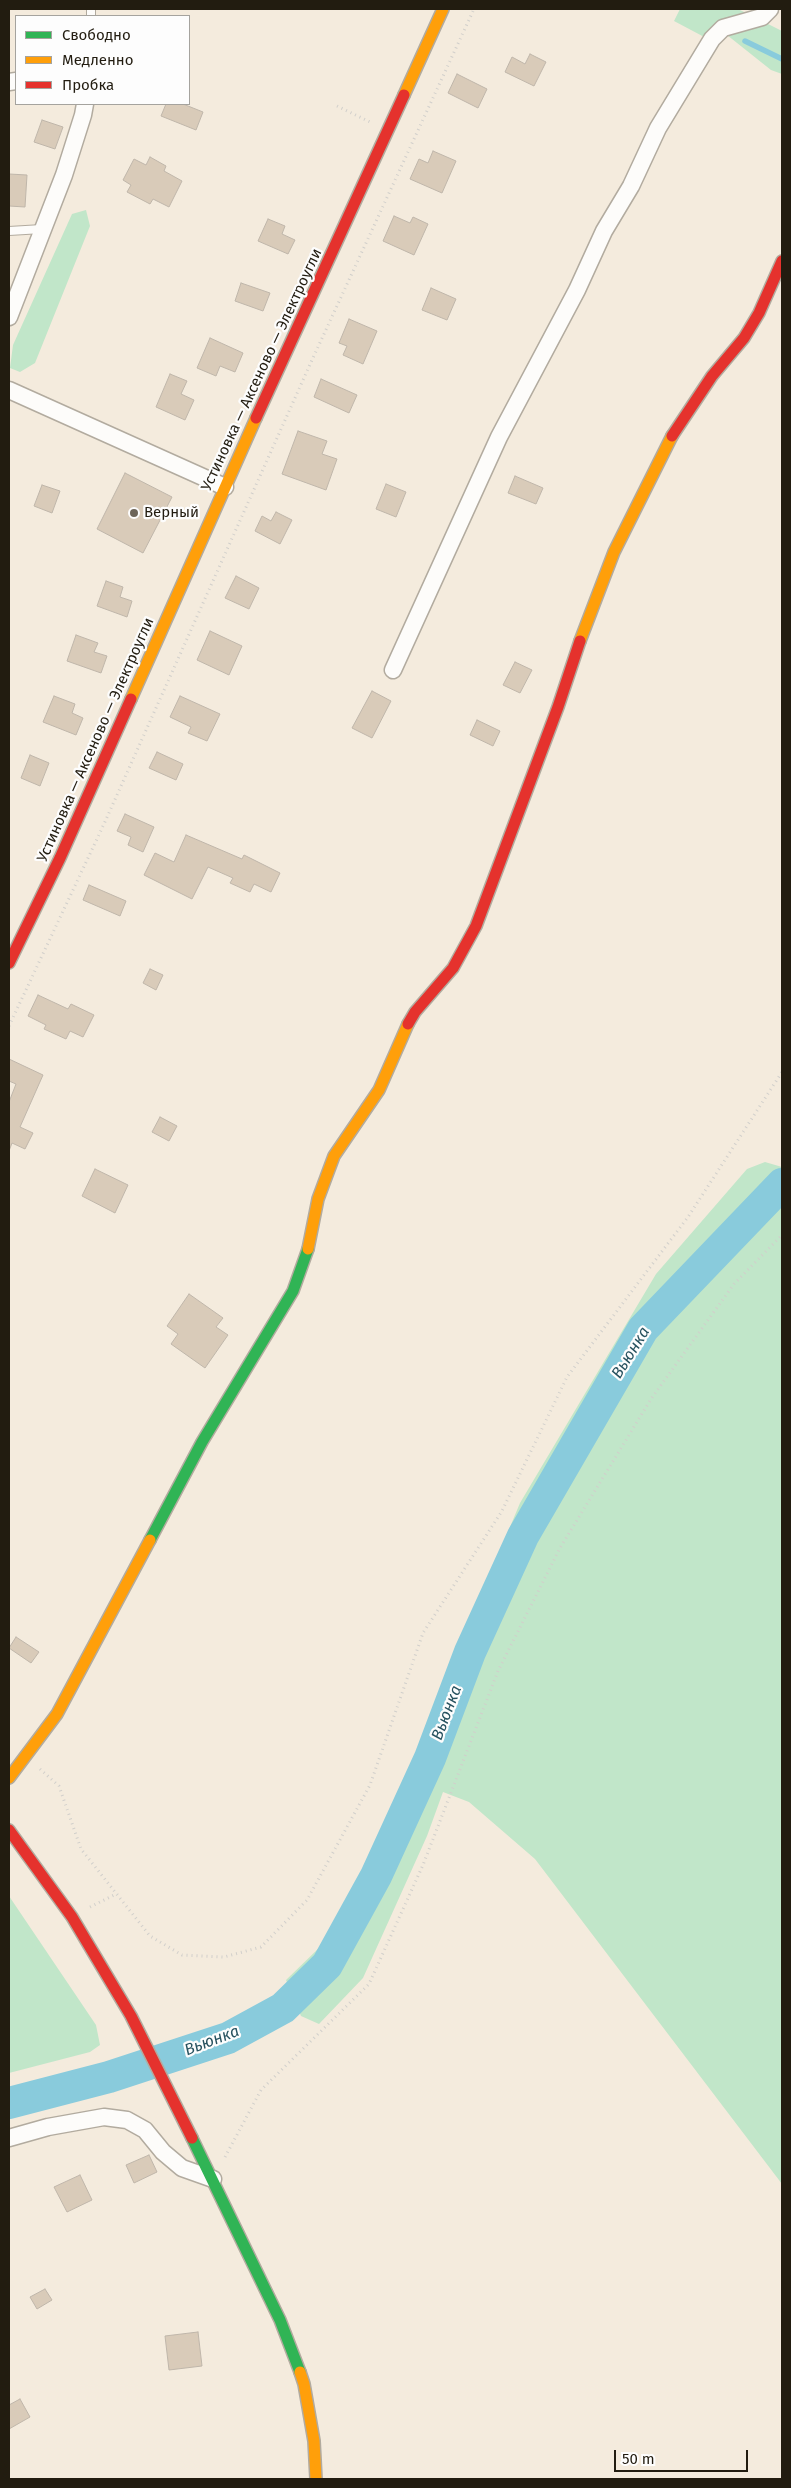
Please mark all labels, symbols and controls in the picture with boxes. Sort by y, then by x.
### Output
legend [15,15,190,105]
text: Свободно [62,26,131,44]
text: Медленно [62,51,134,69]
text: Пробка [62,76,114,94]
street label: Устиновка — Аксеново — Электроугли [198,246,326,494]
place label: Верный [144,504,199,522]
marker: Верный [128,507,140,519]
street label: Устиновка — Аксеново — Электроугли [34,615,158,865]
water label: Вьюнка [608,1324,654,1382]
water label: Вьюнка [428,1683,466,1743]
water label: Вьюнка [182,2022,242,2060]
scale bar [616,2440,750,2472]
text: 50 m [622,2450,655,2468]

